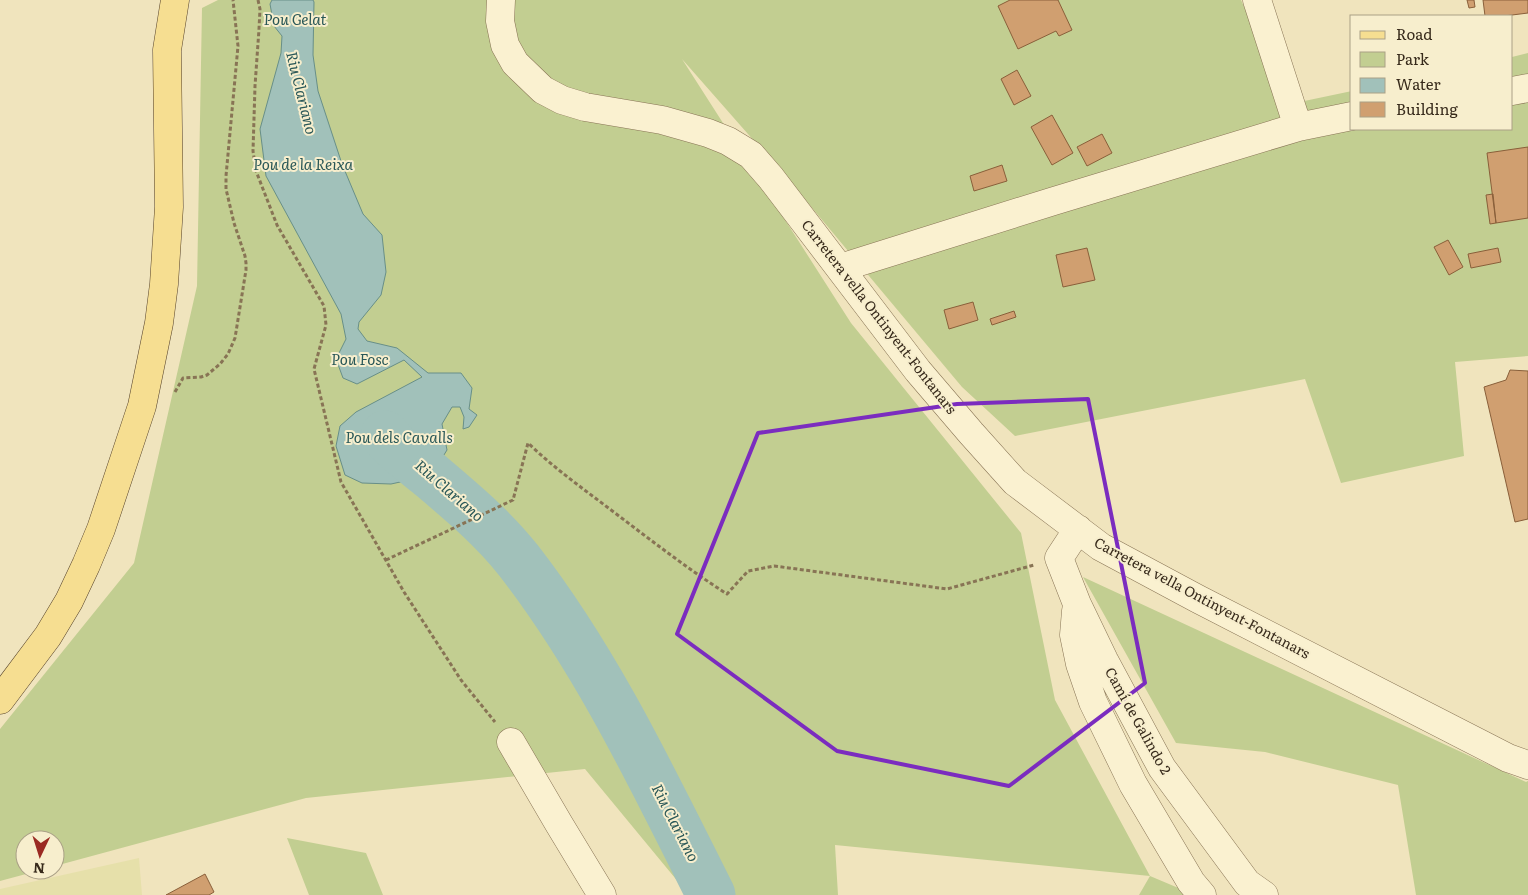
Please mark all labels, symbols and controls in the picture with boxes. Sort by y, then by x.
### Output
water label: Pou Gelat [263,7,327,30]
legend [1350,15,1513,130]
text: Road [1396,22,1432,45]
text: Park [1396,47,1430,70]
water label: Riu Clariano [281,49,324,137]
text: Water [1396,72,1441,95]
text: Building [1396,97,1458,120]
water label: Pou de la Reixa [253,152,353,175]
street label: Carretera vella Ontinyent-Fontanars [797,215,962,418]
water label: Pou Fosc [331,347,389,370]
water label: Pou dels Cavalls [345,425,453,448]
water label: Riu Clariano [410,453,490,526]
street label: Carretera vella Ontinyent-Fontanars [1091,532,1314,663]
street label: Camí de Galindo 2 [1101,663,1177,778]
water label: Riu Clariano [647,779,706,865]
north arrow [15,830,65,880]
text: N [32,859,46,879]

